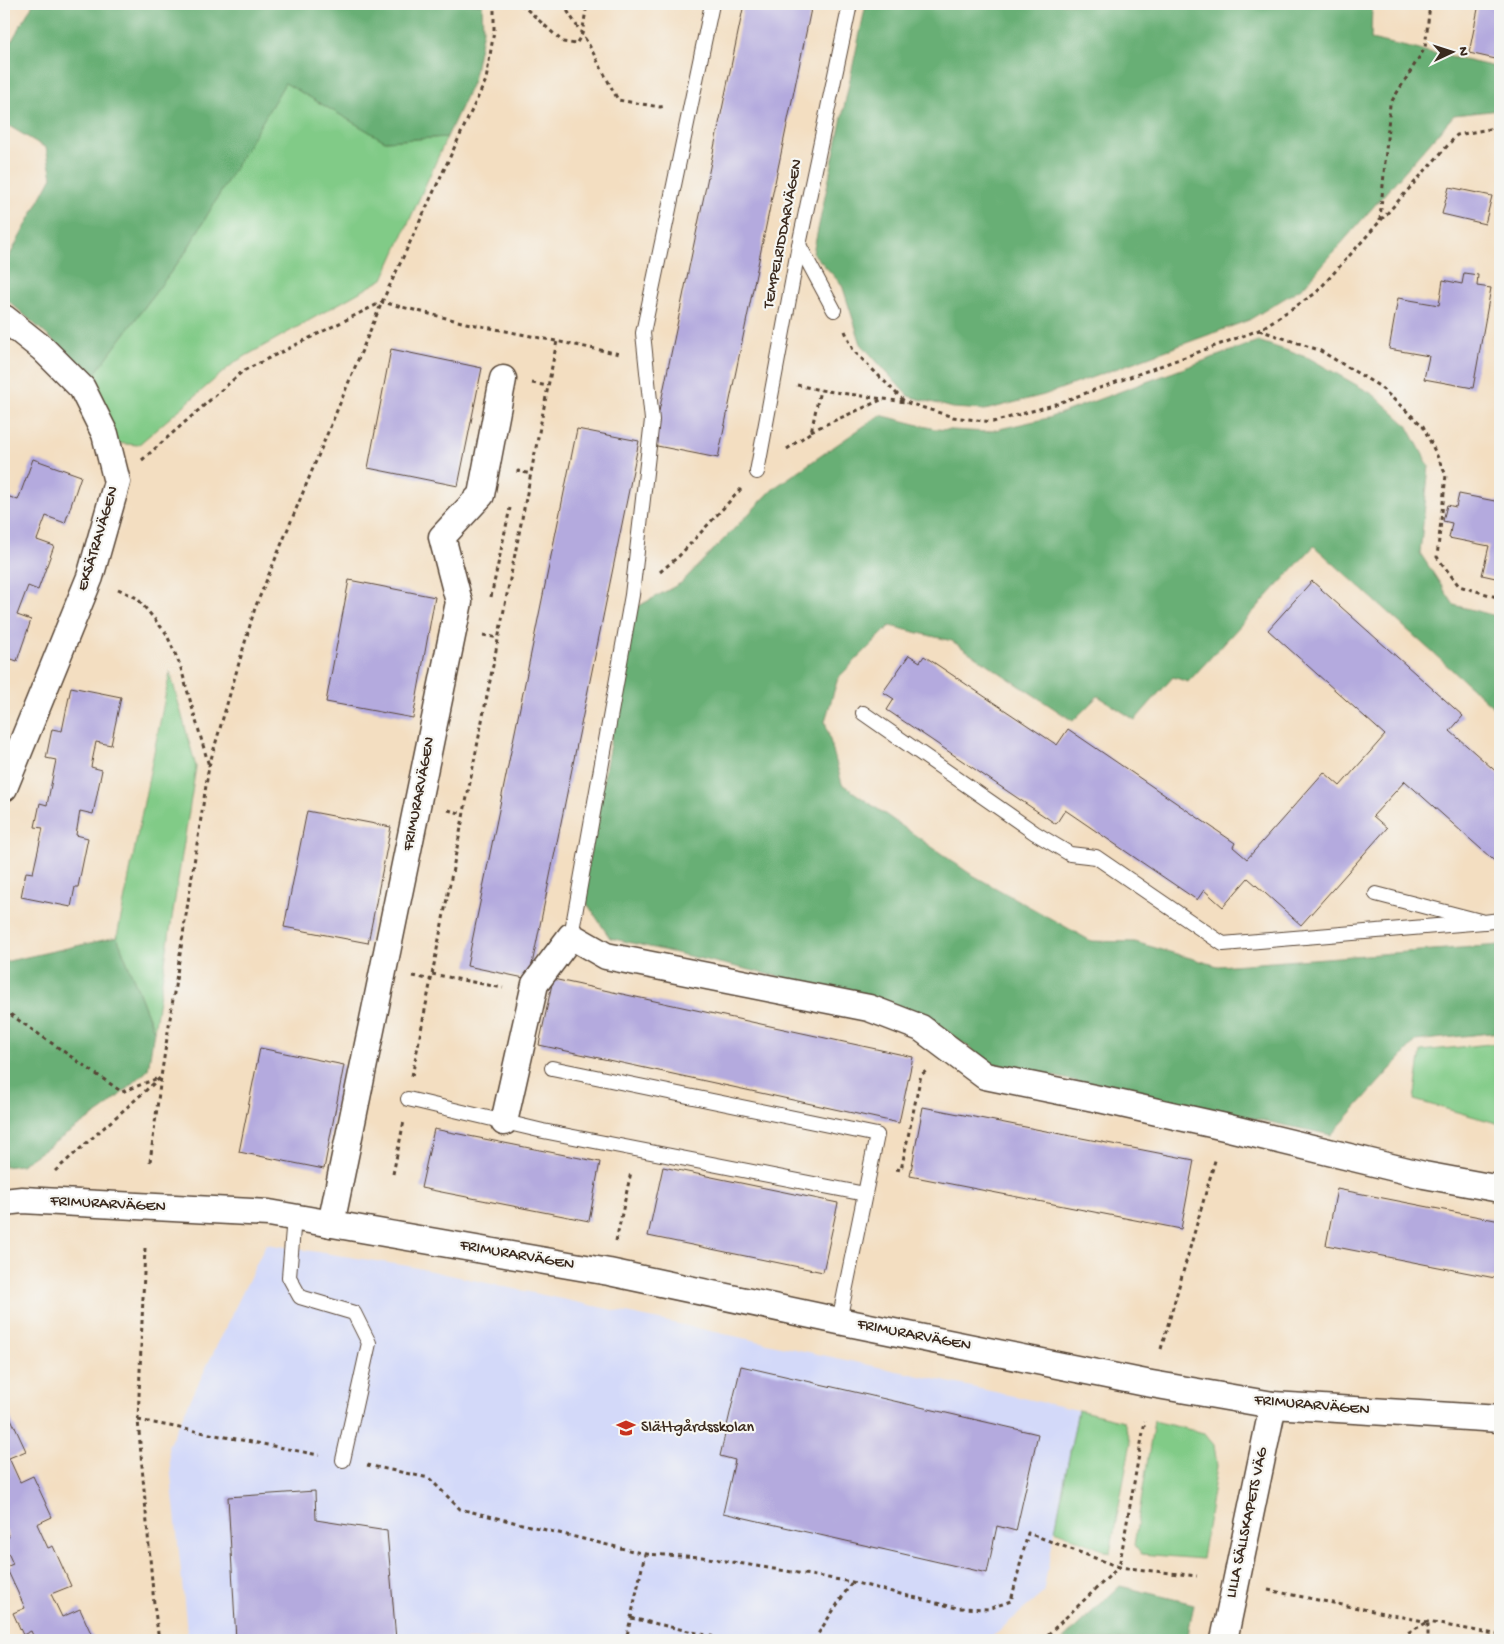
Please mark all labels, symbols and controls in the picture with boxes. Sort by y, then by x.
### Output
north arrow [1426,28,1476,78]
text: N [1454,46,1471,56]
street label: TEMPELRIDDARVÄGEN [760,158,808,311]
street label: EKSÄTRAVÄGEN [74,484,124,594]
street label: FRIMURARVÄGEN [399,735,440,854]
street label: FRIMURARVÄGEN [49,1192,166,1218]
street label: FRIMURARVÄGEN [457,1236,576,1275]
street label: FRIMURARVÄGEN [854,1315,973,1356]
street label: FRIMURARVÄGEN [1252,1391,1371,1421]
school or university icon: Slättgårdsskolan [615,1417,637,1439]
place label: Slättgårdsskolan [641,1419,755,1438]
street label: LILLA SÄLLSKAPETS VÄG [1223,1445,1273,1600]

